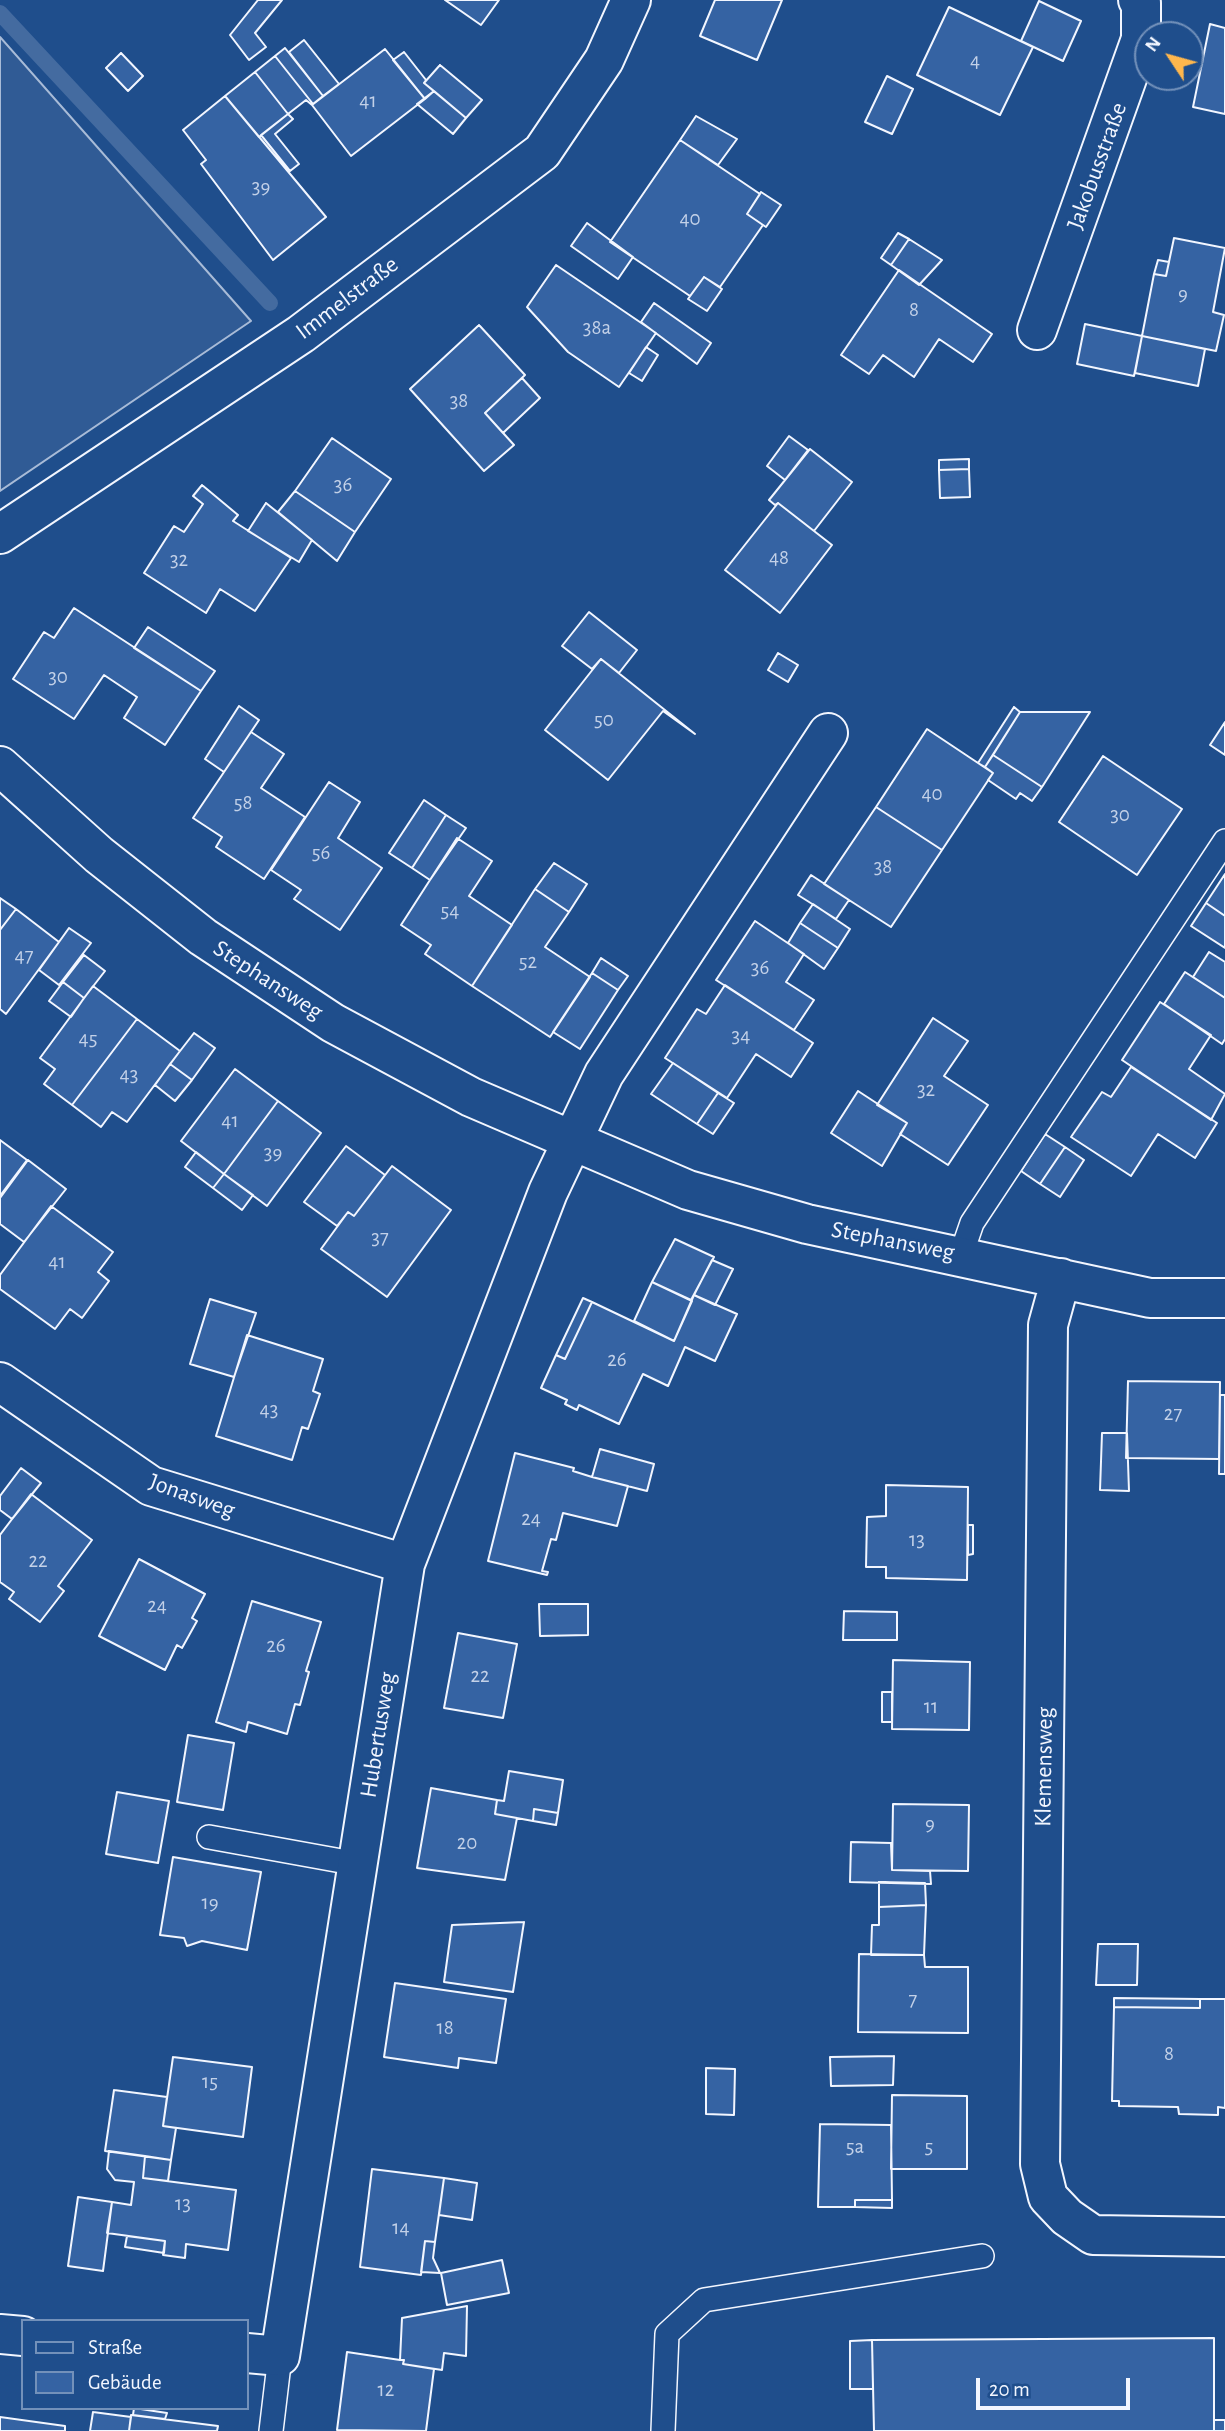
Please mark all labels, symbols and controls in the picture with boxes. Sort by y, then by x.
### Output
north arrow [1134,21,1204,91]
text: N [1142,34,1165,55]
house number: 4 [970,48,980,74]
house number: 41 [359,88,377,114]
street label: Jakobusstraße [1061,98,1133,234]
house number: 39 [252,174,270,200]
house number: 40 [679,206,701,232]
street label: Immelstraße [290,250,404,346]
house number: 9 [1178,281,1188,307]
house number: 8 [909,297,919,323]
house number: 38a [583,315,611,341]
house number: 38 [450,388,468,414]
house number: 36 [334,472,352,498]
house number: 48 [769,545,789,571]
house number: 32 [170,547,188,573]
house number: 30 [48,664,68,690]
house number: 50 [594,707,614,733]
house number: 40 [921,781,943,807]
house number: 58 [234,790,252,816]
house number: 30 [1110,802,1130,828]
house number: 56 [312,840,330,866]
house number: 38 [874,854,892,880]
house number: 54 [441,898,459,924]
street label: Stephansweg [208,934,328,1026]
house number: 47 [15,943,33,969]
house number: 52 [519,949,537,975]
house number: 36 [751,955,769,981]
house number: 34 [732,1023,750,1049]
house number: 45 [79,1026,97,1052]
house number: 43 [120,1062,138,1088]
house number: 32 [917,1077,935,1103]
house number: 41 [221,1108,239,1134]
house number: 39 [264,1140,282,1166]
street label: Stephansweg [829,1215,957,1267]
house number: 37 [371,1225,389,1251]
house number: 41 [48,1249,66,1275]
house number: 26 [607,1347,627,1373]
house number: 43 [260,1397,278,1423]
house number: 27 [1164,1401,1182,1427]
street label: Jonasweg [145,1467,239,1525]
house number: 24 [521,1506,541,1532]
house number: 13 [909,1527,925,1553]
house number: 22 [28,1548,48,1574]
house number: 24 [147,1593,167,1619]
house number: 26 [266,1633,286,1659]
house number: 22 [470,1663,490,1689]
street label: Hubertusweg [354,1670,402,1800]
house number: 11 [924,1694,938,1720]
street label: Klemensweg [1029,1707,1059,1827]
house number: 9 [925,1811,935,1837]
house number: 20 [457,1830,477,1856]
house number: 19 [201,1890,219,1916]
house number: 7 [909,1987,917,2013]
house number: 18 [436,2015,454,2041]
house number: 8 [1164,2041,1174,2067]
house number: 15 [202,2069,218,2095]
house number: 5a [846,2134,864,2160]
house number: 5 [925,2134,933,2160]
house number: 13 [175,2191,191,2217]
house number: 14 [392,2215,410,2241]
legend [21,2319,248,2410]
text: Straße [88,2337,142,2358]
scale bar [980,2364,1134,2408]
text: Gebäude [88,2372,162,2393]
house number: 12 [378,2377,394,2403]
text: 20 m [989,2379,1030,2400]

